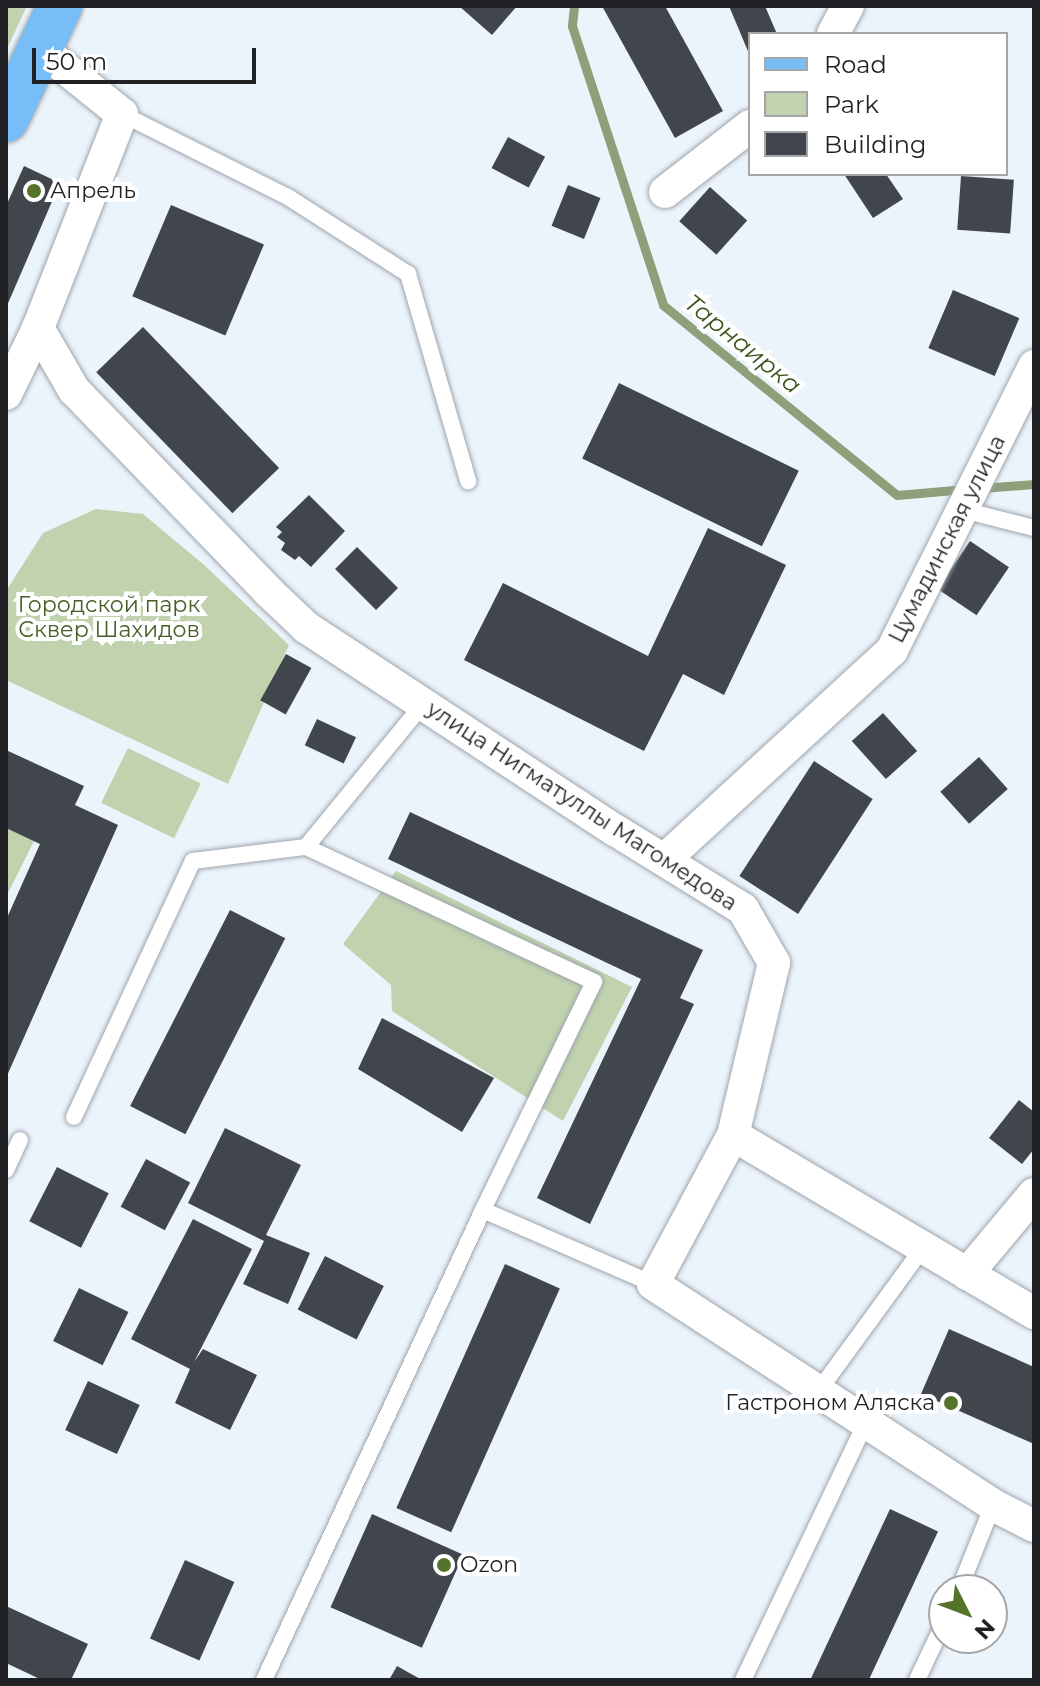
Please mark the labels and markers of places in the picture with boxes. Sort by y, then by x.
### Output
place label: Апрель [50,178,136,204]
marker: Апрель [25,182,43,200]
place label: Гастроном Аляска [725,1390,935,1416]
marker: Гастроном Аляска [942,1394,960,1412]
place label: Ozon [460,1552,518,1578]
marker: Ozon [435,1556,453,1574]

